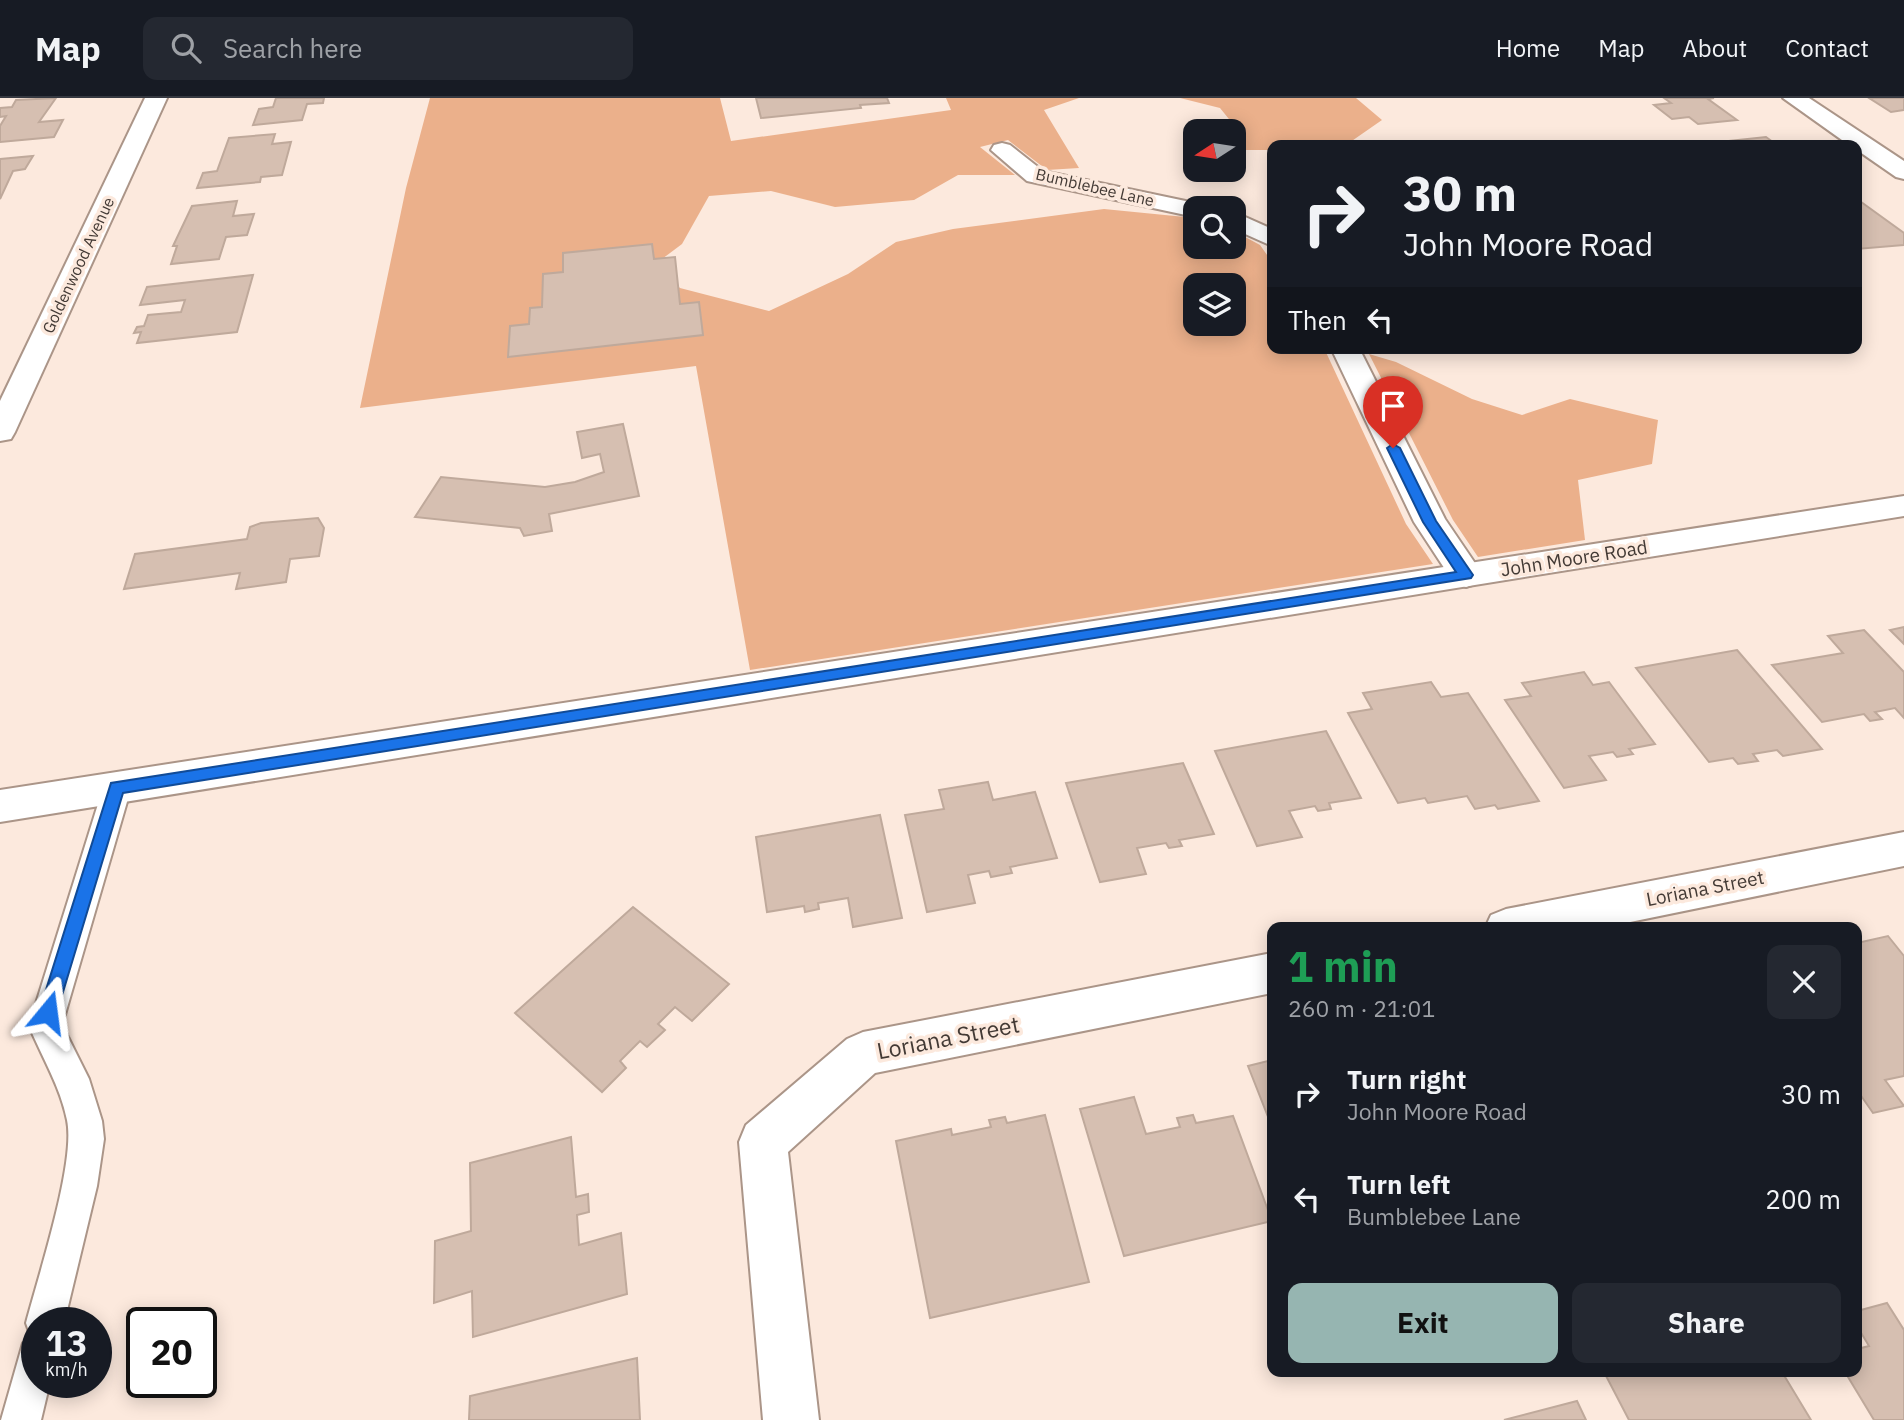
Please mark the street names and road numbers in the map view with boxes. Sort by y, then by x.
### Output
street label: Bumblebee Lane [1034,164,1156,210]
street label: Goldenwood Avenue [38,193,118,336]
street label: John Moore Road [1499,535,1649,581]
street label: Loriana Street [1644,865,1766,911]
street label: Loriana Street [874,1008,1022,1066]

